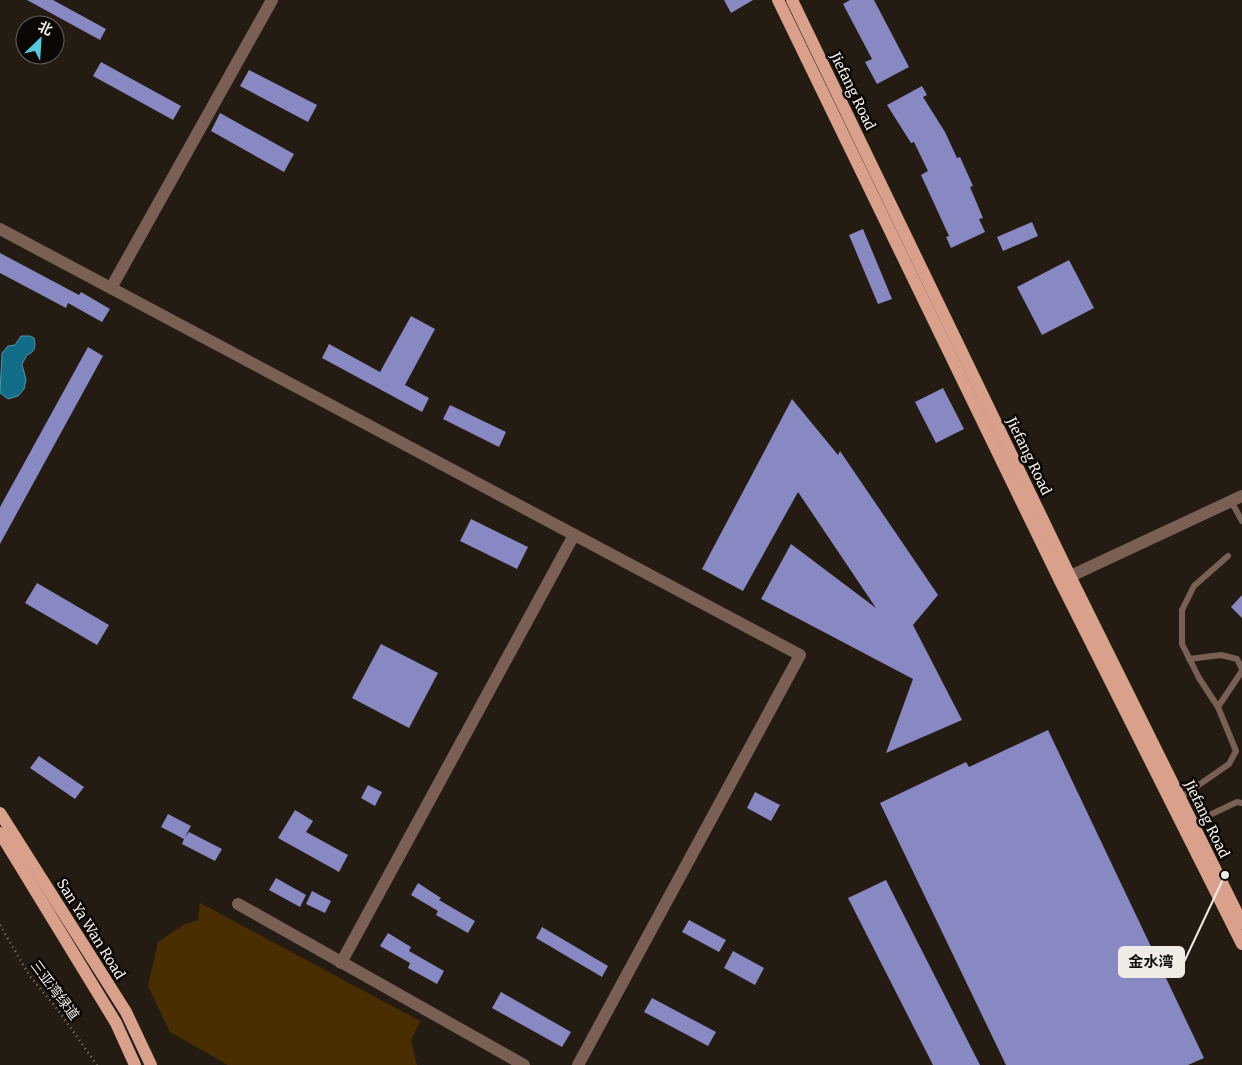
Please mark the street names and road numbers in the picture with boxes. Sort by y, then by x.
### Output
street label: Jiefang Road [826,48,880,133]
street label: Jiefang Road [1002,413,1056,498]
street label: Jiefang Road [1180,776,1234,861]
street label: San Ya Wan Road [53,875,129,983]
street label: 三亚湾绿道 [27,957,83,1023]

